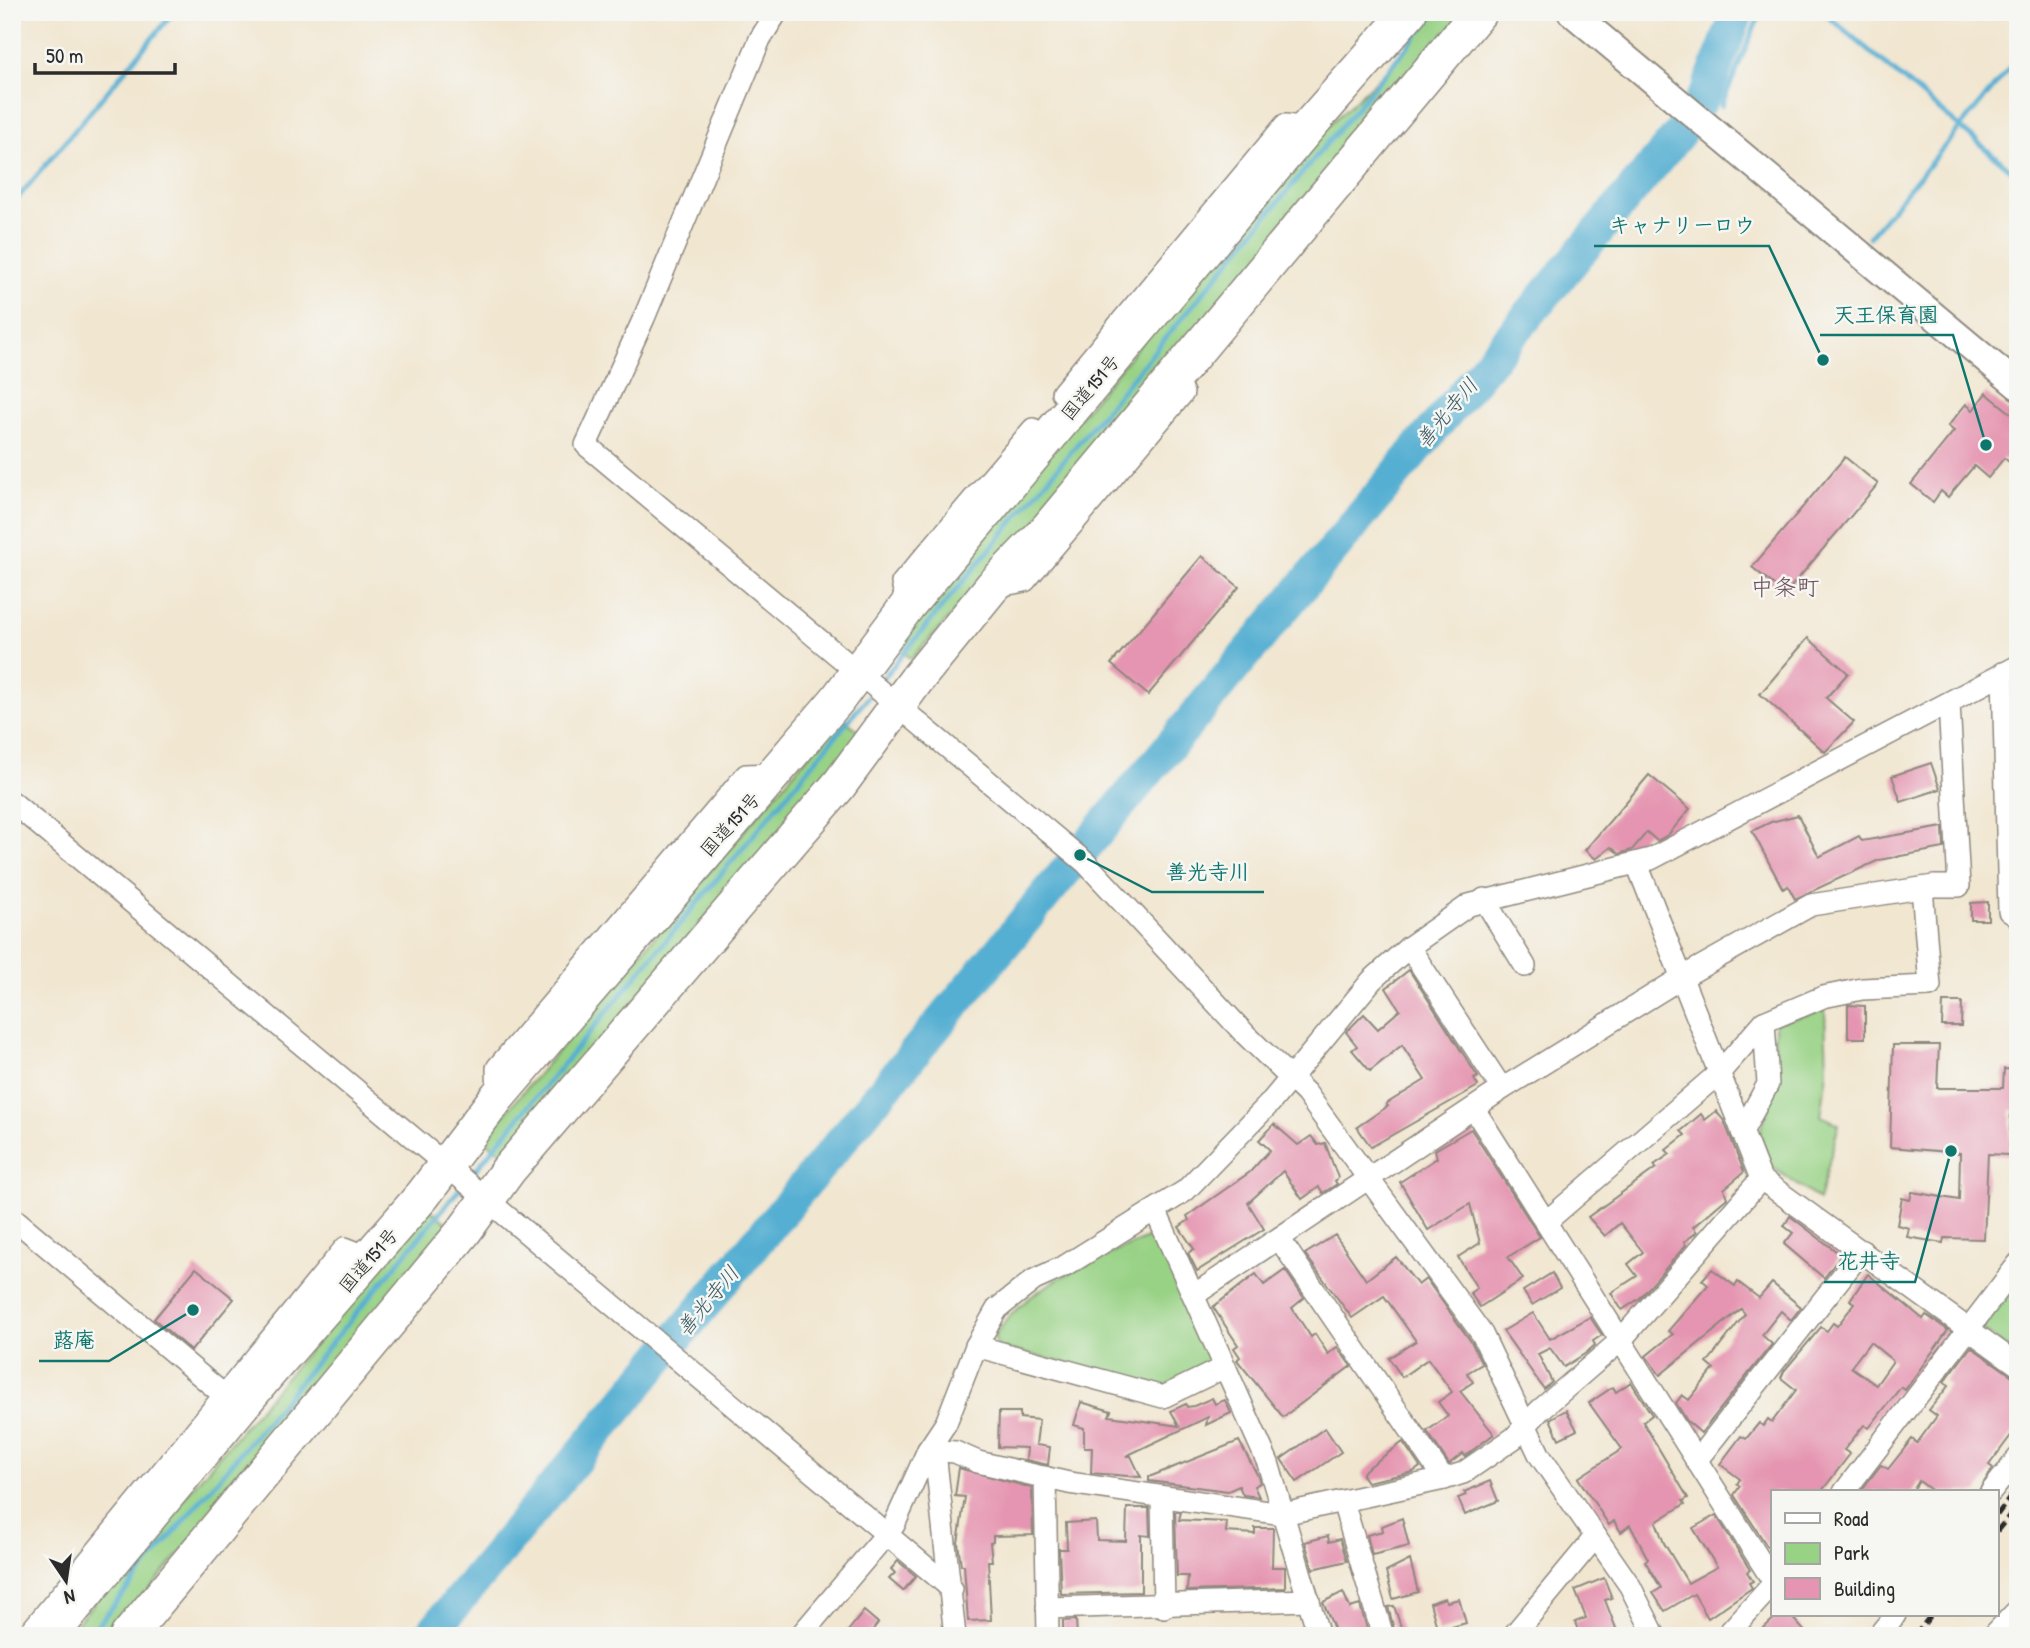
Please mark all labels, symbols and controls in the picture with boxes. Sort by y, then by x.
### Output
scale bar [35,32,175,76]
text: 50 m [46,41,83,70]
callout: キャナリーロウ [1594,204,1769,246]
text: キャナリーロウ [1609,210,1755,239]
callout: 天王保育園 [1820,293,1953,335]
text: 天王保育園 [1834,300,1939,329]
street label: 国道151号 [1055,348,1125,426]
water label: 善光寺川 [1409,371,1485,454]
district label: 中条町 [1751,571,1820,602]
street label: 国道151号 [694,786,766,862]
callout: 善光寺川 [1152,850,1264,892]
text: 善光寺川 [1166,857,1250,886]
street label: 国道151号 [332,1222,404,1298]
callout: 花井寺 [1824,1240,1915,1282]
text: 花井寺 [1838,1246,1901,1275]
water label: 善光寺川 [670,1259,746,1342]
callout: 蕗庵 [39,1319,109,1361]
text: 蕗庵 [53,1325,95,1354]
legend [1771,1490,1998,1616]
text: Road [1834,1504,1868,1533]
text: Park [1834,1538,1869,1567]
north arrow [32,1546,102,1616]
text: Building [1834,1574,1895,1603]
text: N [62,1584,78,1611]

